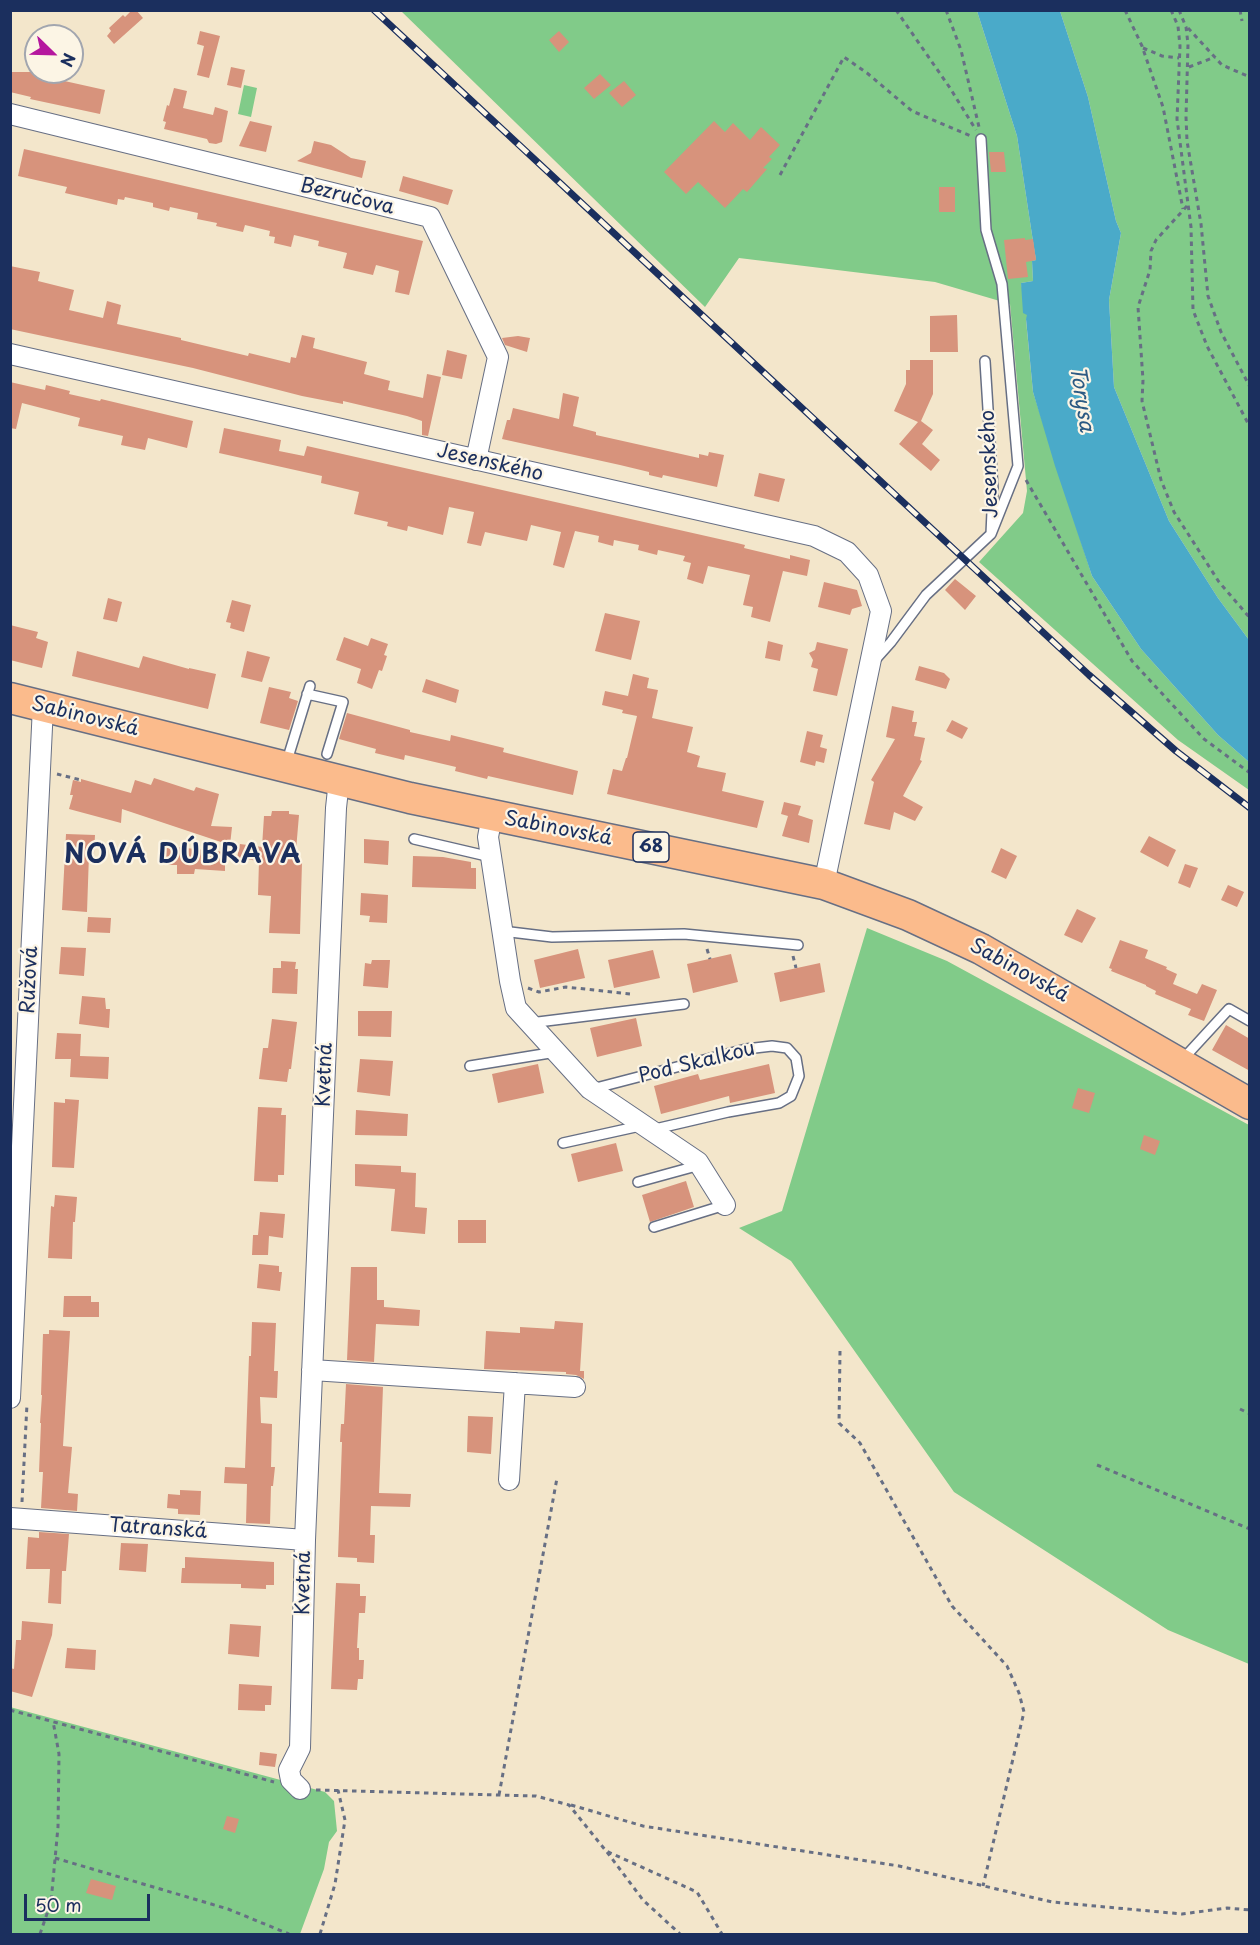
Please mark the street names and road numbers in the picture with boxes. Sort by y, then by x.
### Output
street label: Bezručova [297,174,397,220]
street label: Jesenského [976,409,1004,519]
street label: Jesenského [435,439,545,487]
street label: Sabinovská [29,692,141,742]
street label: Sabinovská [502,807,614,851]
road number: 68 [633,832,669,862]
street label: Sabinovská [965,934,1073,1008]
street label: Ružová [16,946,44,1014]
street label: Pod Skalkou [636,1037,758,1089]
street label: Kvetná [312,1042,338,1108]
street label: Tatranská [108,1514,208,1544]
street label: Kvetná [291,1551,317,1615]

